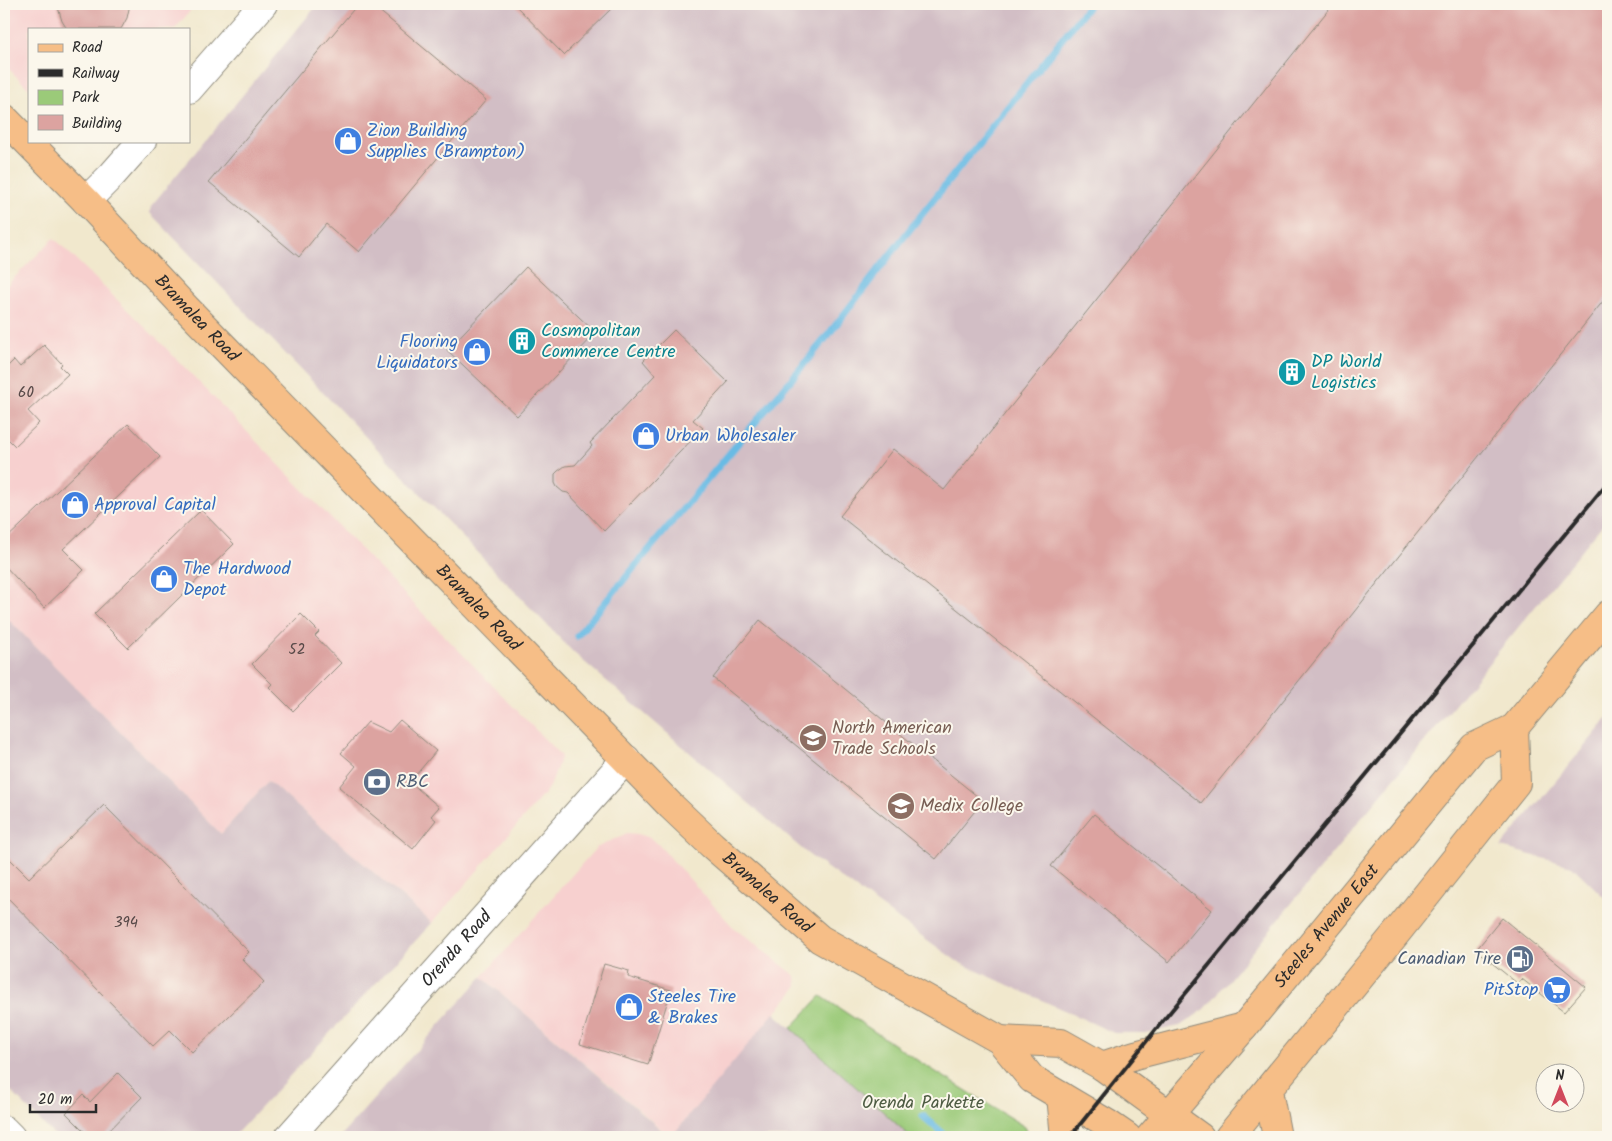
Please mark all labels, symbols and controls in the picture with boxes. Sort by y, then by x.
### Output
legend [28,28,190,142]
text: Road [72,36,103,60]
text: Railway [72,62,120,86]
text: Park [72,86,100,110]
text: Building [72,112,122,136]
place label: Zion Building Supplies (Brampton) [367,117,525,167]
shop icon: Zion Building Supplies (Brampton) [333,126,363,156]
street label: Bramalea Road [147,268,247,370]
place label: Cosmopolitan Commerce Centre [541,317,675,367]
building icon: Cosmopolitan Commerce Centre [507,326,537,356]
place label: Flooring Liquidators [376,328,458,378]
shop icon: Flooring Liquidators [462,337,492,367]
place label: DP World Logistics [1311,348,1382,398]
building icon: DP World Logistics [1277,357,1307,387]
house number: 60 [18,381,34,405]
shop icon: Urban Wholesaler [631,421,661,451]
place label: Urban Wholesaler [665,422,796,451]
shop icon: Approval Capital [60,490,90,520]
place label: Approval Capital [94,491,216,520]
place label: The Hardwood Depot [183,555,291,605]
street label: Bramalea Road [428,557,529,659]
shop icon: The Hardwood Depot [149,564,179,594]
house number: 52 [289,638,305,662]
place label: North American Trade Schools [832,714,952,764]
school or university icon: North American Trade Schools [798,723,828,753]
bank icon: RBC [362,767,392,797]
place label: RBC [396,768,429,797]
school or university icon: Medix College [886,791,916,821]
place label: Medix College [920,792,1023,821]
street label: Bramalea Road [715,845,820,942]
street label: Steeles Avenue East [1267,857,1387,995]
street label: Orenda Road [414,903,500,994]
house number: 394 [114,911,138,935]
fuel station icon: Canadian Tire [1505,944,1535,974]
place label: Canadian Tire [1397,945,1501,974]
supermarket icon: PitStop [1542,975,1572,1005]
place label: PitStop [1484,976,1538,1005]
place label: Steeles Tire & Brakes [648,983,736,1033]
shop icon: Steeles Tire & Brakes [614,992,644,1022]
north arrow [1534,1064,1584,1114]
text: N [1556,1065,1565,1087]
scale bar [30,1081,96,1113]
text: 20 m [38,1088,72,1112]
park label: Orenda Parkette [862,1089,984,1118]

